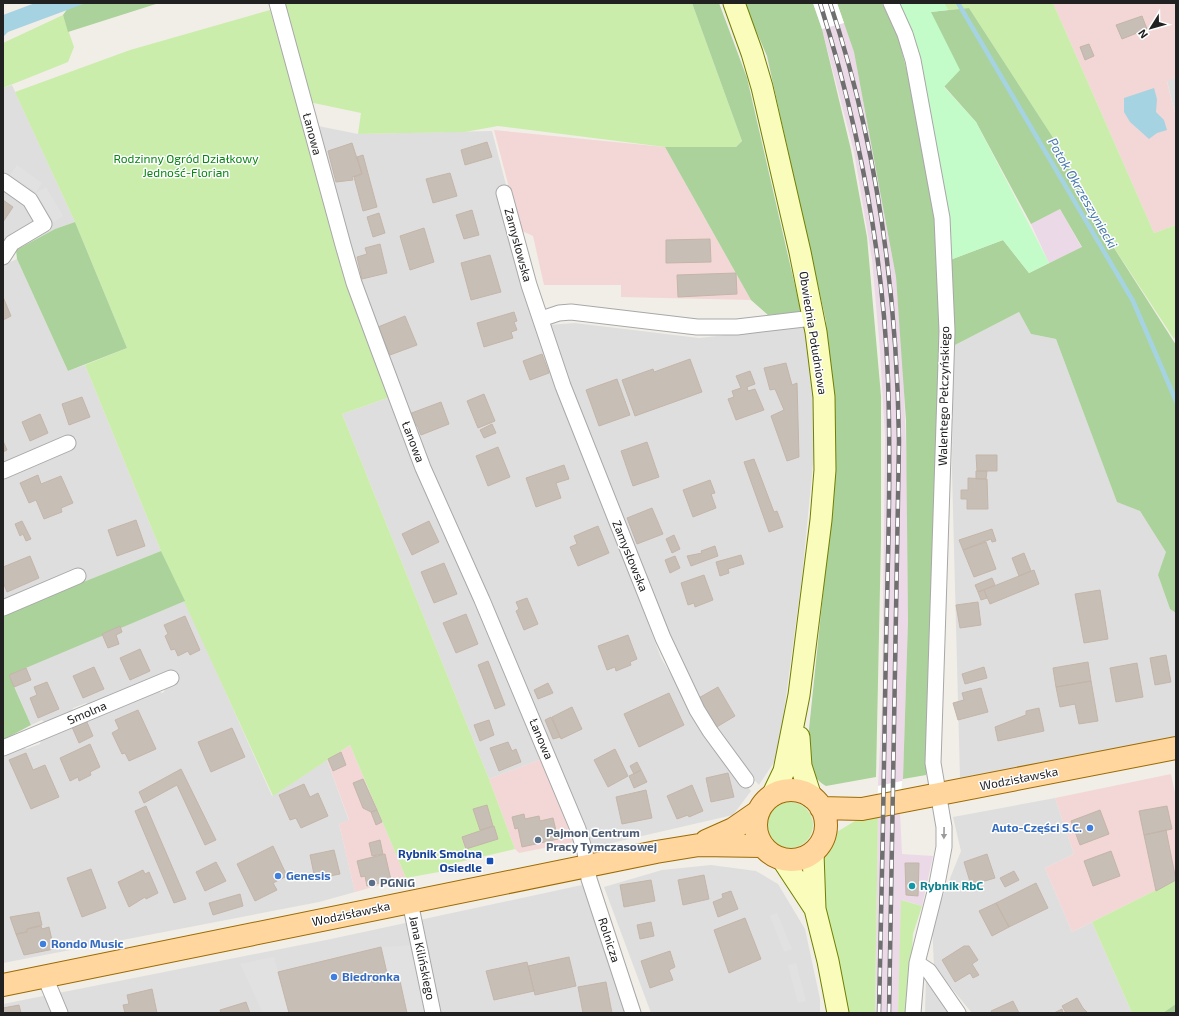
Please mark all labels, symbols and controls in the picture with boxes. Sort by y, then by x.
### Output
north arrow [1131,8,1171,48]
text: N [1135,27,1150,41]
street label: Łanowa [301,111,325,156]
water label: Potok Okrzeszyniecki [1045,135,1121,251]
park label: Rodzinny Ogród Działkowy Jedność-Florian [113,151,259,179]
street label: Zamysłowska [502,206,536,283]
street label: Obwiednia Południowa [797,270,831,396]
street label: Walentego Pełczyńskiego [935,326,951,466]
street label: Łanowa [400,419,428,464]
street label: Zamysłowska [610,518,652,593]
street label: Smolna [65,698,108,727]
street label: Łanowa [527,716,557,761]
street label: Wodzisławska [979,764,1059,792]
place label: Auto-Części S.C. [992,820,1082,834]
marker: Auto-Części S.C. [1085,823,1095,833]
place label: Pajmon Centrum Pracy Tymczasowej [546,825,657,854]
one-way arrow [941,827,947,840]
marker: Pajmon Centrum Pracy Tymczasowej [533,835,543,845]
place label: Rybnik Smolna Osiedle [398,846,482,874]
marker: Rybnik Smolna Osiedle [485,856,495,866]
place label: Genesis [286,868,331,882]
marker: Genesis [273,871,283,881]
place label: PGNiG [380,875,415,889]
marker: PGNiG [367,878,377,888]
place label: Rybnik RbC [920,878,983,893]
marker: Rybnik RbC [907,881,917,891]
street label: Wodzisławska [311,898,391,928]
street label: Jana Kilińskiego [407,914,439,1001]
street label: Rolnicza [596,916,624,964]
place label: Rondo Music [51,936,124,950]
marker: Rondo Music [38,939,48,949]
place label: Biedronka [342,969,400,983]
marker: Biedronka [329,972,339,982]

